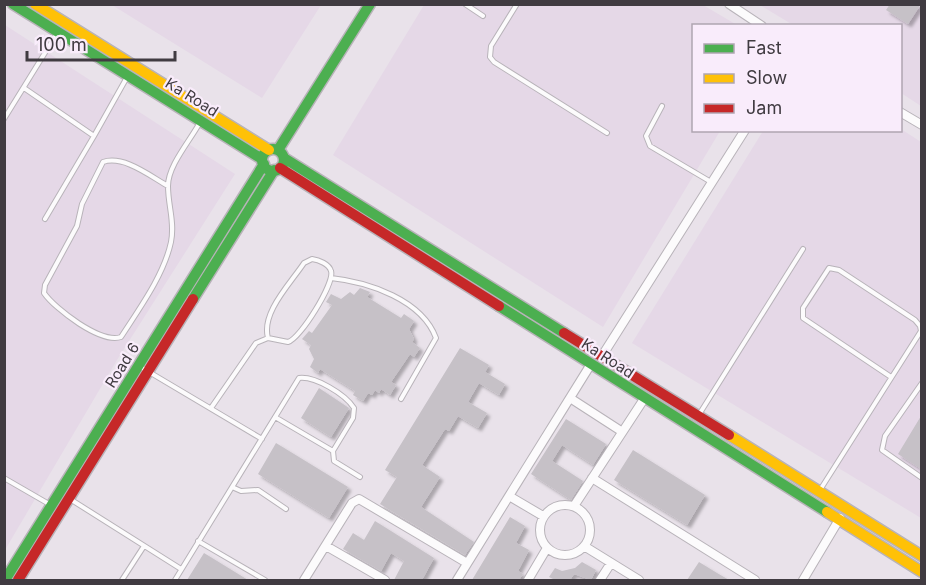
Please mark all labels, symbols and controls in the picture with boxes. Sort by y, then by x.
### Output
scale bar [27,24,176,62]
legend [692,24,902,132]
text: 100 m [36,34,87,55]
text: Fast [746,37,782,58]
text: Slow [746,67,787,88]
street label: Ka Road [162,73,222,121]
text: Jam [746,97,782,118]
street label: Ka Road [578,334,638,382]
street label: Road 6 [101,339,143,391]

